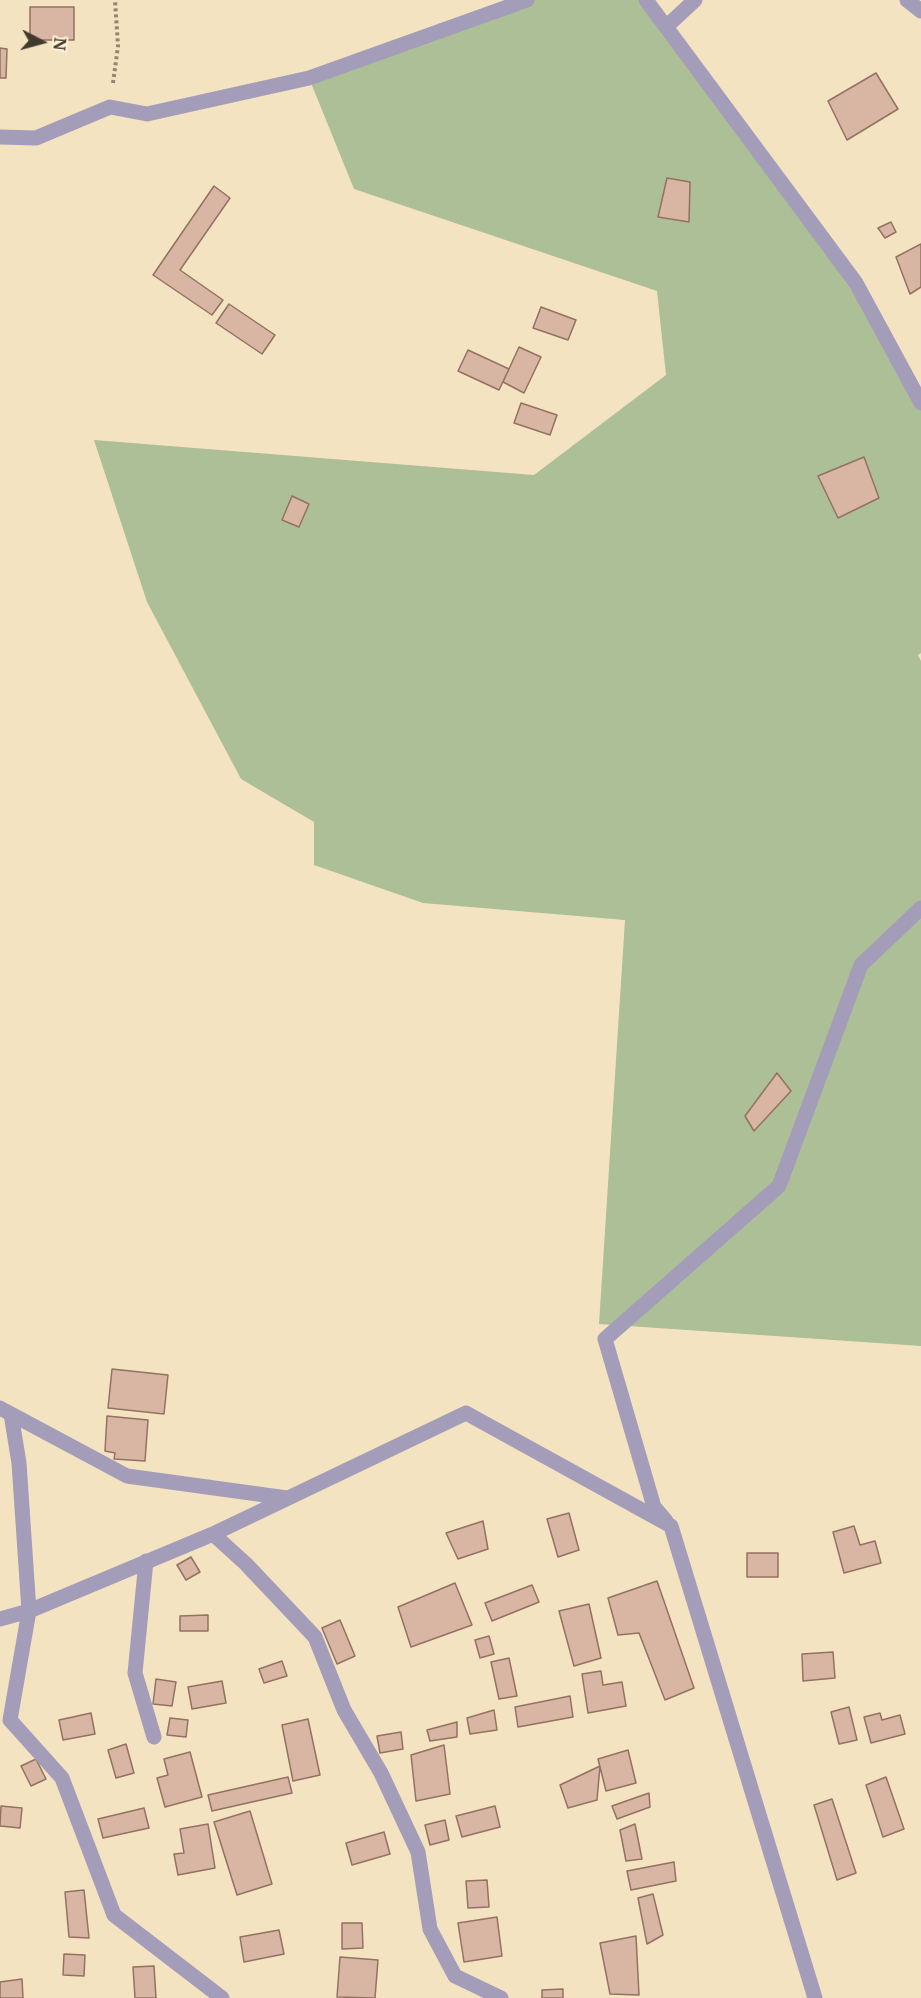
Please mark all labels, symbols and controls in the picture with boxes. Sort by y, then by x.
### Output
north arrow [12,12,72,72]
text: N [49,37,71,51]

